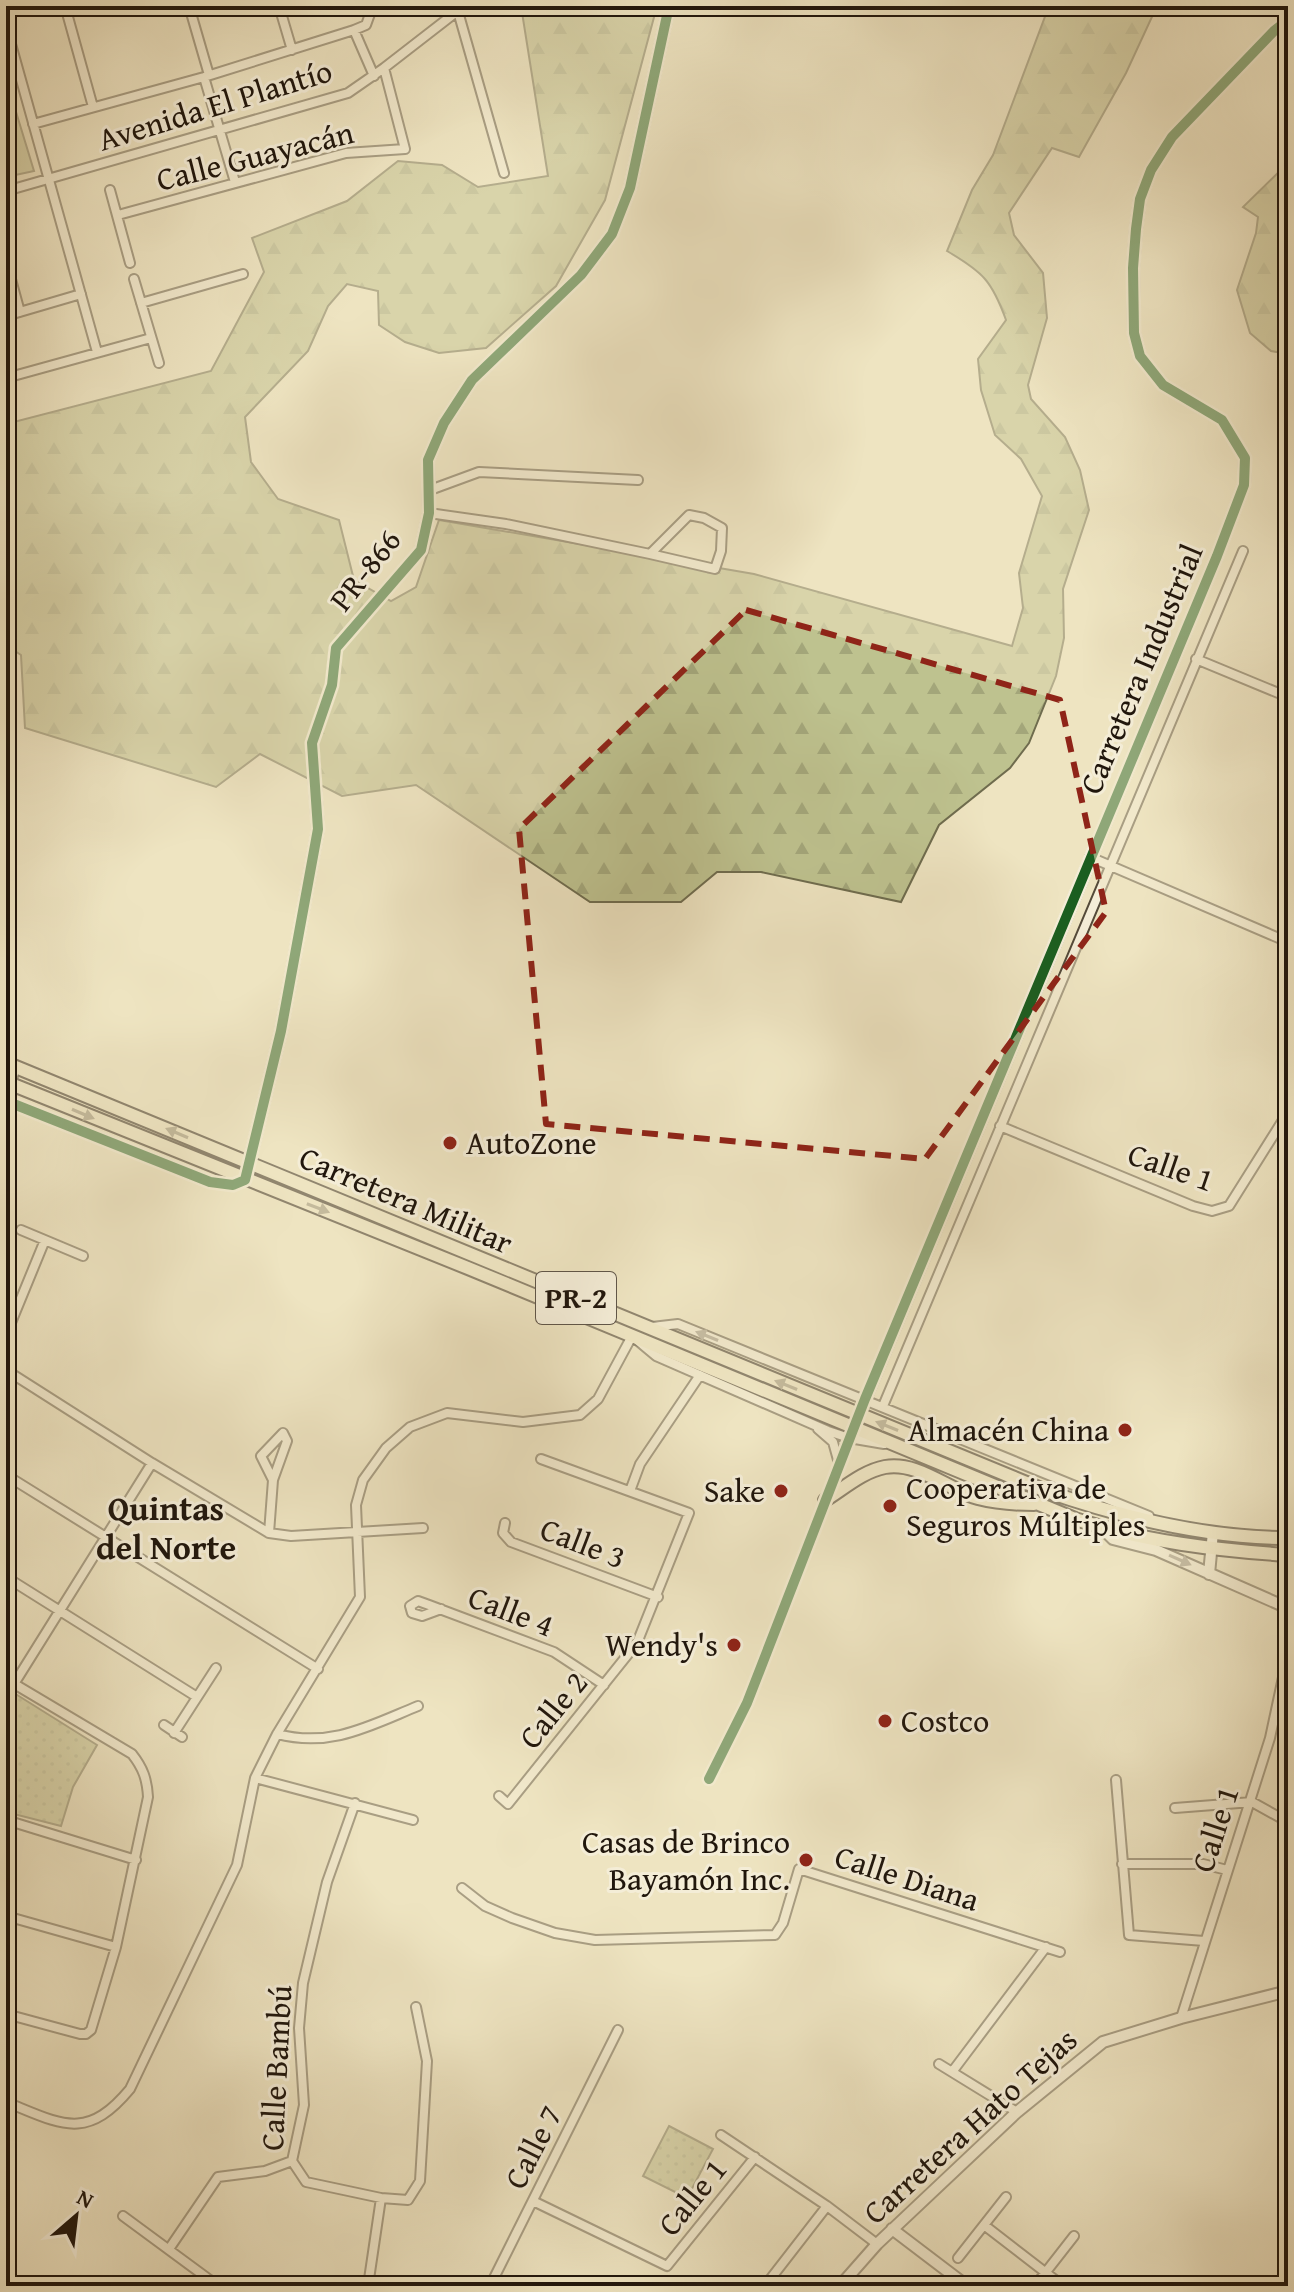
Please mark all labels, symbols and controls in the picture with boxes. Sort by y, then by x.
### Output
street label: Avenida El Plantío [92,47,338,162]
street label: Calle Guayacán [151,108,358,203]
street label: PR-866 [318,519,412,621]
street label: Carretera Industrial [1067,537,1214,801]
one-way arrow [71,1108,95,1121]
place label: AutoZone [466,1119,597,1166]
one-way arrow [166,1126,189,1139]
street label: Calle 1 [1122,1130,1220,1203]
street label: Carretera Militar [292,1133,520,1266]
marker: AutoZone [441,1134,459,1152]
one-way arrow [306,1202,330,1215]
road number: PR-2 [536,1272,616,1324]
one-way arrow [695,1329,719,1342]
one-way arrow [775,1378,798,1391]
place label: Almacén China [908,1406,1109,1453]
one-way arrow [875,1420,899,1433]
marker: Almacén China [1116,1421,1134,1439]
place label: Cooperativa de Seguros Múltiples [906,1464,1145,1548]
place label: Sake [704,1467,765,1514]
marker: Sake [772,1482,790,1500]
district label: Quintas del Norte [96,1483,236,1571]
marker: Cooperativa de Seguros Múltiples [881,1497,899,1515]
street label: Calle 3 [534,1505,633,1580]
one-way arrow [1168,1553,1192,1567]
street label: Calle 4 [462,1573,561,1648]
place label: Wendy's [605,1621,718,1668]
marker: Wendy's [725,1636,743,1654]
street label: Calle 2 [507,1661,599,1759]
place label: Costco [901,1697,989,1744]
marker: Costco [876,1712,894,1730]
street label: Calle 1 [1179,1780,1250,1878]
place label: Casas de Brinco Bayamón Inc. [582,1818,790,1902]
street label: Calle Diana [829,1832,985,1923]
marker: Casas de Brinco Bayamón Inc. [797,1851,815,1869]
street label: Calle Bambú [248,1983,303,2152]
street label: Carretera Hato Tejas [852,2017,1087,2235]
street label: Calle 7 [492,2097,573,2197]
street label: Calle 1 [646,2148,738,2246]
north arrow [36,2176,116,2256]
text: N [71,2181,100,2216]

